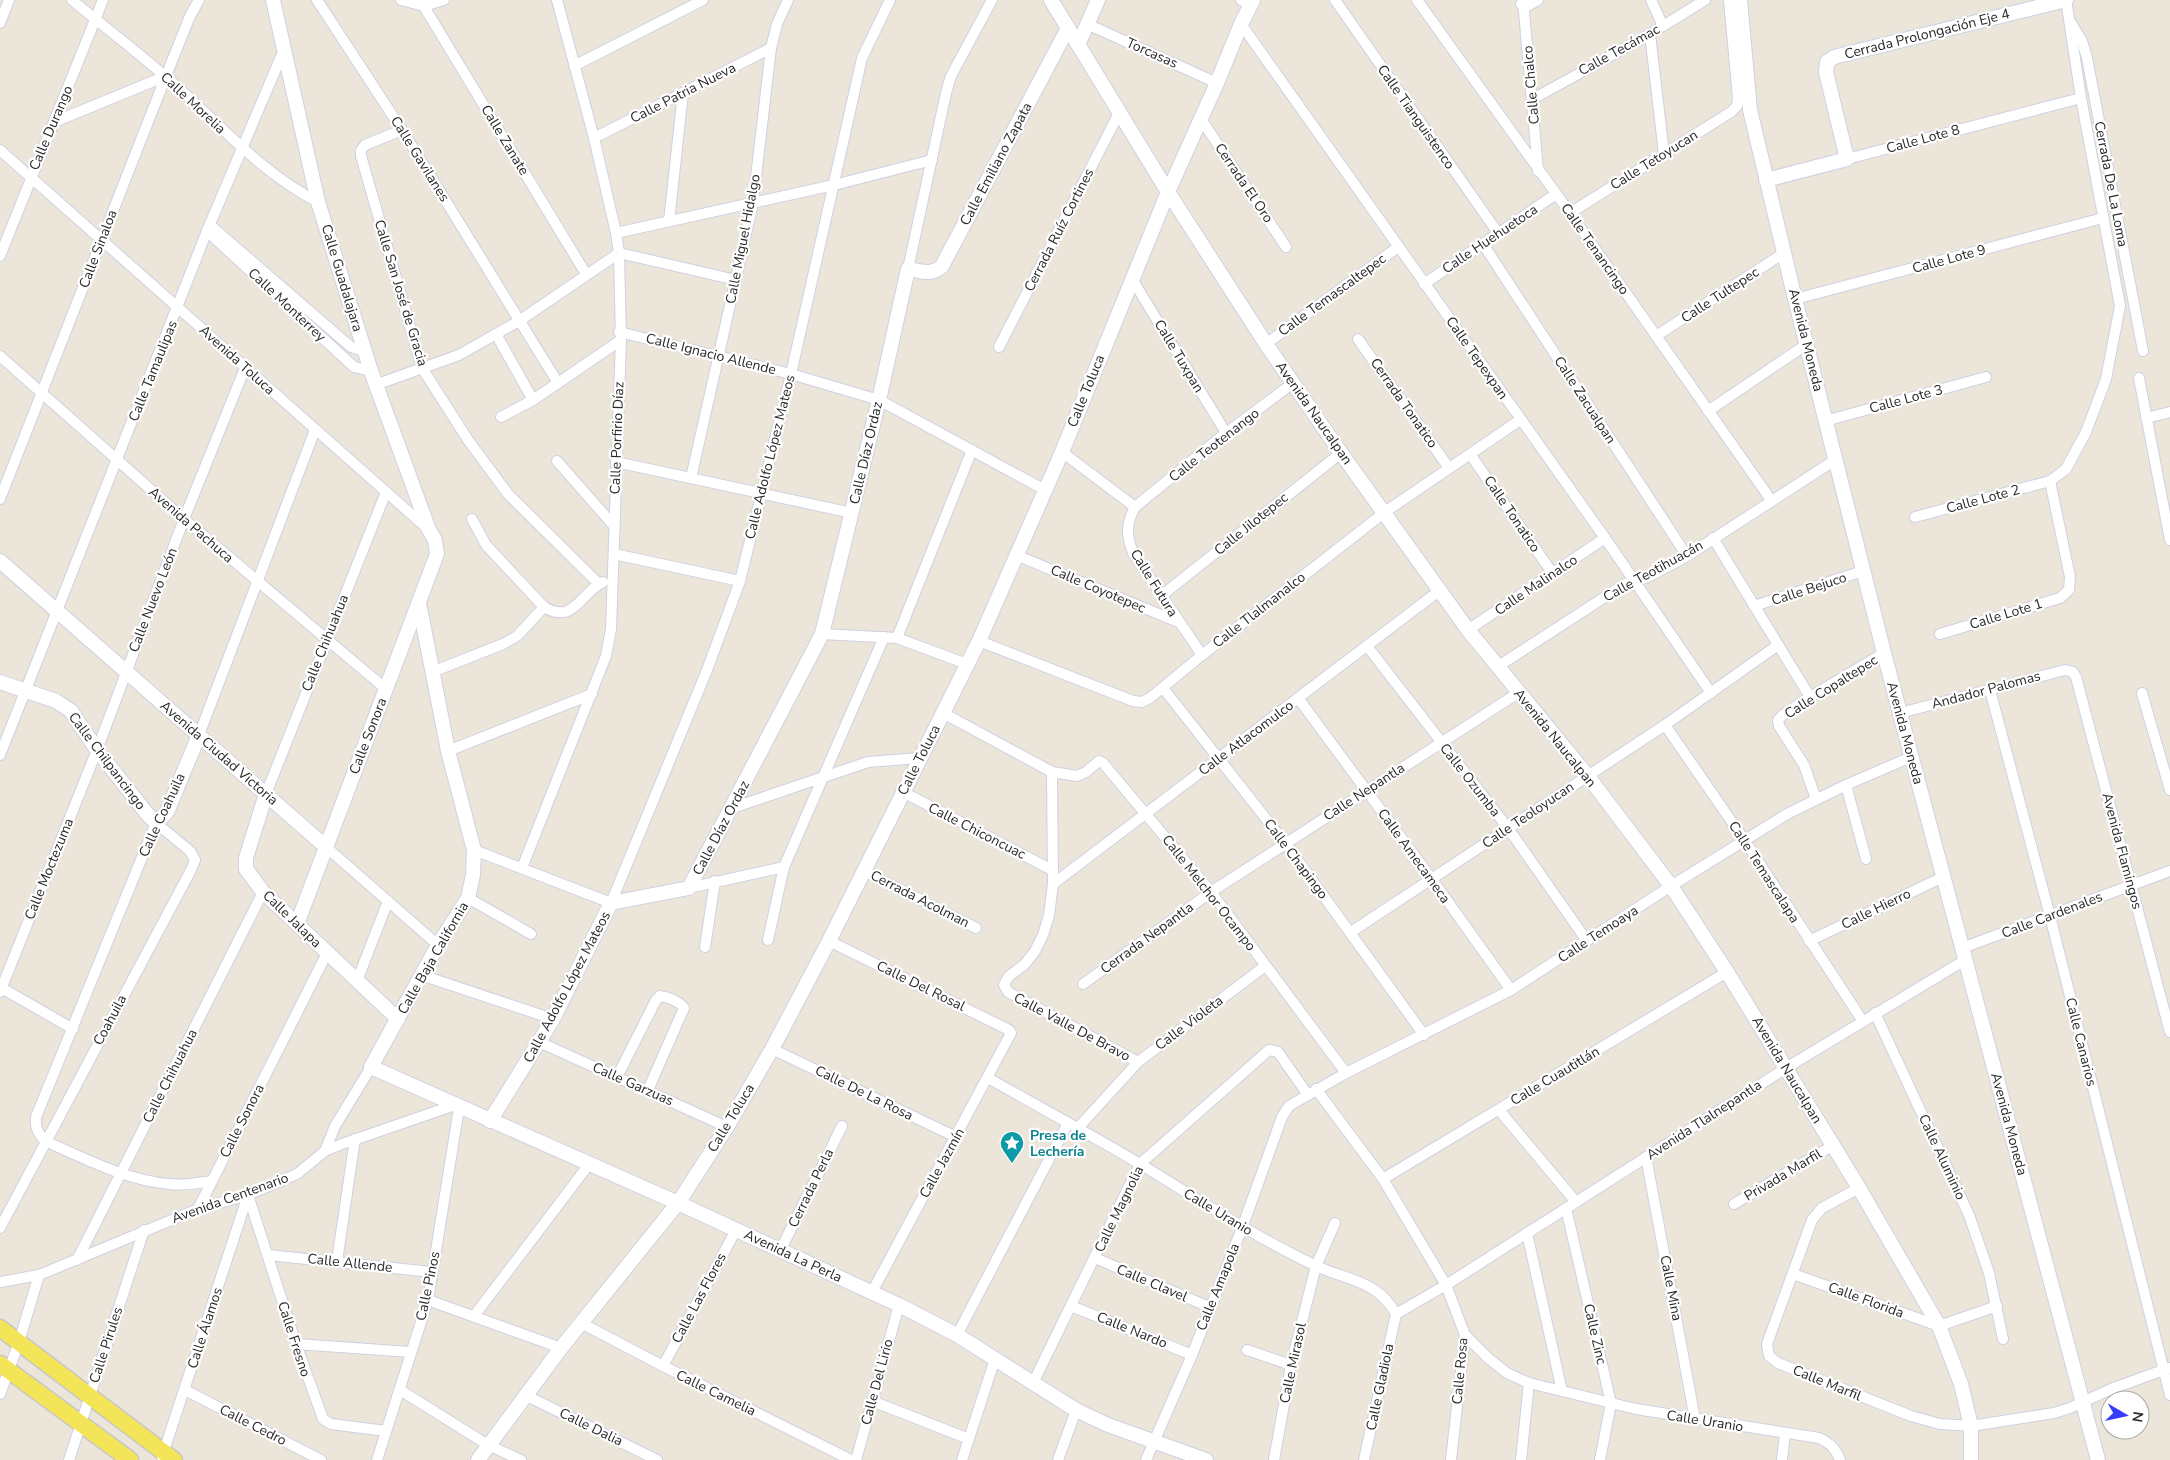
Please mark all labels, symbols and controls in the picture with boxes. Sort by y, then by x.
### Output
street label: Cerrada Prolongación Eje 4 [1842,4,2012,64]
street label: Calle Tecámac [1575,20,1664,80]
street label: Torcasas [1123,33,1181,73]
street label: Calle Chalco [1518,45,1544,125]
street label: Calle Patria Nueva [627,58,739,128]
street label: Calle Tianguistenco [1373,61,1459,173]
street label: Calle Morelia [156,68,230,138]
street label: Calle Durango [25,82,77,173]
street label: Calle Emiliano Zapata [955,99,1037,229]
street label: Calle Zanate [476,101,534,179]
street label: Calle Gavilanes [386,113,454,206]
street label: Calle Lote 8 [1884,120,1962,158]
street label: Cerrada De La Loma [2089,120,2133,248]
street label: Calle Tetoyucan [1607,125,1701,195]
street label: Cerrada El Oro [1210,139,1278,227]
street label: Cerrada Ruíz Cortines [1020,165,1098,295]
street label: Calle Miguel Hidalgo [721,172,765,306]
street label: Calle Tenancingo [1556,199,1634,299]
street label: Calle Huehuetoca [1438,200,1542,278]
street label: Calle Sinaloa [74,207,122,291]
street label: Calle San José de Gracia [370,217,432,369]
street label: Calle Guadalajara [317,222,367,334]
street label: Calle Lote 9 [1910,240,1988,278]
street label: Calle Temascaltepec [1274,249,1390,341]
street label: Calle Tultepec [1677,262,1763,327]
street label: Calle Monterrey [244,264,331,347]
street label: Avenida Moneda [1784,287,1828,393]
street label: Calle Tepexpan [1441,313,1513,403]
street label: Calle Tuxpan [1150,316,1208,396]
street label: Calle Tamaulipas [124,317,182,424]
street label: Avenida Toluca [195,321,279,399]
street label: Calle Ignacio Allende [644,329,778,379]
street label: Calle Toluca [1063,352,1109,430]
street label: Calle Zacualpan [1550,353,1620,447]
street label: Cerrada Tonatico [1366,354,1442,452]
street label: Avenida Naucalpan [1271,358,1357,468]
street label: Calle Adolfo López Mateos [740,372,800,541]
street label: Calle Lote 3 [1867,380,1945,418]
street label: Calle Porfirio Díaz [606,381,628,495]
street label: Calle Díaz Ordaz [845,399,887,506]
street label: Calle Teotenango [1165,404,1263,486]
street label: Calle Tonatico [1479,472,1545,556]
street label: Calle Lote 2 [1944,480,2022,518]
street label: Avenida Pachuca [144,483,238,567]
street label: Calle Jilotepec [1210,488,1292,560]
street label: Calle Teotihuacán [1600,536,1706,606]
street label: Calle Nuevo León [124,545,182,655]
street label: Calle Futura [1126,546,1182,620]
street label: Calle Malinalco [1491,550,1581,620]
street label: Calle Coyotepec [1047,560,1149,618]
street label: Calle Tlalmanalco [1209,568,1310,652]
street label: Calle Bejuco [1769,568,1849,610]
street label: Calle Chihuahua [297,592,353,694]
street label: Calle Lote 1 [1967,594,2045,634]
street label: Calle Copaltepec [1781,650,1882,723]
street label: Andador Palomas [1929,666,2043,714]
street label: Avenida Moneda [1882,680,1928,786]
street label: Avenida Naucalpan [1509,685,1601,791]
street label: Calle Sonora [345,695,391,777]
street label: Calle Atlacomulco [1195,696,1298,780]
street label: Avenida Ciudad Victoria [156,697,282,809]
street label: Calle Chilpancingo [64,708,150,814]
street label: Calle Toluca [893,721,945,799]
street label: Calle Ozumba [1435,739,1505,821]
street label: Calle Nepantla [1320,759,1408,825]
street label: Calle Coahuila [134,770,190,860]
street label: Calle Díaz Ordaz [688,777,754,879]
street label: Calle Teoloyucan [1478,777,1578,853]
street label: Avenida Flamingos [2097,791,2147,912]
street label: Calle Chiconcuac [925,798,1029,864]
street label: Calle Amecameca [1373,805,1455,907]
street label: Calle Moctezuma [20,815,78,923]
street label: Calle Chapingo [1260,815,1333,903]
street label: Calle Temascalapa [1724,817,1804,927]
street label: Calle Melchor Ocampo [1158,831,1261,955]
street label: Cerrada Acolman [867,866,973,932]
street label: Calle Hierro [1838,884,1914,934]
street label: Calle Jalapa [258,886,326,952]
street label: Calle Cardenales [1999,887,2105,943]
street label: Calle Baja California [393,898,473,1018]
street label: Cerrada Nepantla [1097,898,1197,978]
street label: Calle Temoaya [1554,901,1642,967]
street label: Calle Adolfo López Mateos [519,908,615,1066]
street label: Calle Del Rosal [873,956,969,1016]
street label: Calle Valle De Bravo [1010,988,1134,1066]
street label: Coahuila [89,991,131,1049]
street label: Calle Violeta [1151,991,1227,1055]
street label: Calle Canarios [2061,996,2101,1089]
street label: Avenida Naucalpan [1747,1013,1827,1127]
street label: Calle Chihuahua [138,1026,202,1126]
street label: Calle Cuautitlán [1507,1042,1603,1110]
street label: Calle Garzuas [589,1058,677,1110]
street label: Calle De La Rosa [812,1061,916,1125]
street label: Avenida Moneda [1986,1071,2032,1177]
street label: Avenida Tlalnepantla [1643,1075,1765,1165]
street label: Calle Toluca [703,1080,759,1156]
street label: Calle Sonora [215,1081,269,1161]
street label: Calle Aluminio [1914,1111,1970,1203]
street label: Calle Jazmín [915,1125,969,1201]
place label: Presa de Lechería [1030,1126,1087,1161]
place icon: Presa de Lechería [999,1130,1025,1164]
street label: Privada Marfil [1741,1144,1826,1206]
street label: Cerrada Perla [784,1145,838,1231]
street label: Calle Magnolia [1090,1163,1148,1255]
street label: Avenida Centenario [169,1168,291,1228]
street label: Calle Uranio [1180,1184,1256,1240]
street label: Avenida La Perla [741,1225,845,1287]
street label: Calle Amapola [1192,1240,1244,1334]
street label: Calle Allende [307,1249,393,1277]
street label: Calle Pinos [411,1249,445,1322]
street label: Calle Las Flores [667,1249,731,1347]
street label: Calle Mina [1655,1254,1687,1322]
street label: Calle Clavel [1114,1260,1191,1307]
street label: Calle Florida [1826,1278,1906,1322]
street label: Calle Álamos [183,1285,227,1371]
street label: Calle Fresno [273,1299,315,1379]
street label: Calle Zinc [1579,1302,1611,1367]
street label: Calle Pirules [85,1304,127,1386]
street label: Calle Nardo [1094,1307,1170,1353]
street label: Calle Mirasol [1275,1320,1311,1405]
street label: Calle Del Lirio [856,1337,898,1427]
street label: Calle Rosa [1448,1337,1472,1405]
street label: Calle Gladiola [1362,1342,1398,1432]
street label: Calle Marfil [1790,1361,1865,1406]
street label: Calle Camelia [673,1365,759,1421]
north arrow [2100,1390,2150,1440]
street label: Calle Cedro [216,1400,290,1450]
street label: Calle Dalia [556,1403,626,1451]
street label: Calle Uranio [1665,1406,1745,1436]
text: N [2127,1410,2148,1424]

